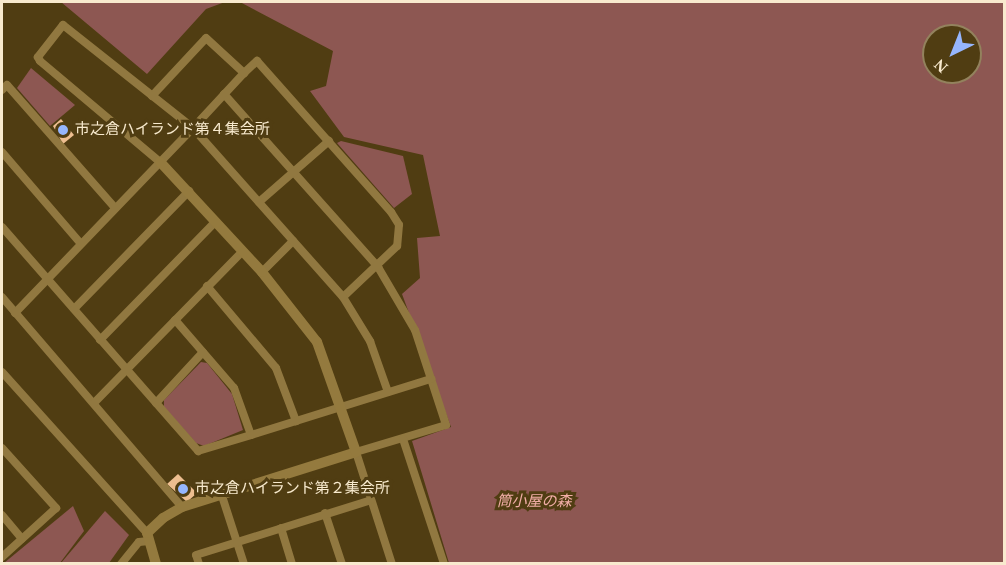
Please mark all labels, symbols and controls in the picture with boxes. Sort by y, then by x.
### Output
north arrow [922,24,982,84]
text: N [931,56,951,76]
place label: 市之倉ハイランド第４集会所 [75,121,270,139]
marker: 市之倉ハイランド第４集会所 [56,123,70,137]
place label: 市之倉ハイランド第２集会所 [195,480,390,498]
marker: 市之倉ハイランド第２集会所 [176,482,190,496]
park label: 筒小屋の森 [497,493,571,511]

